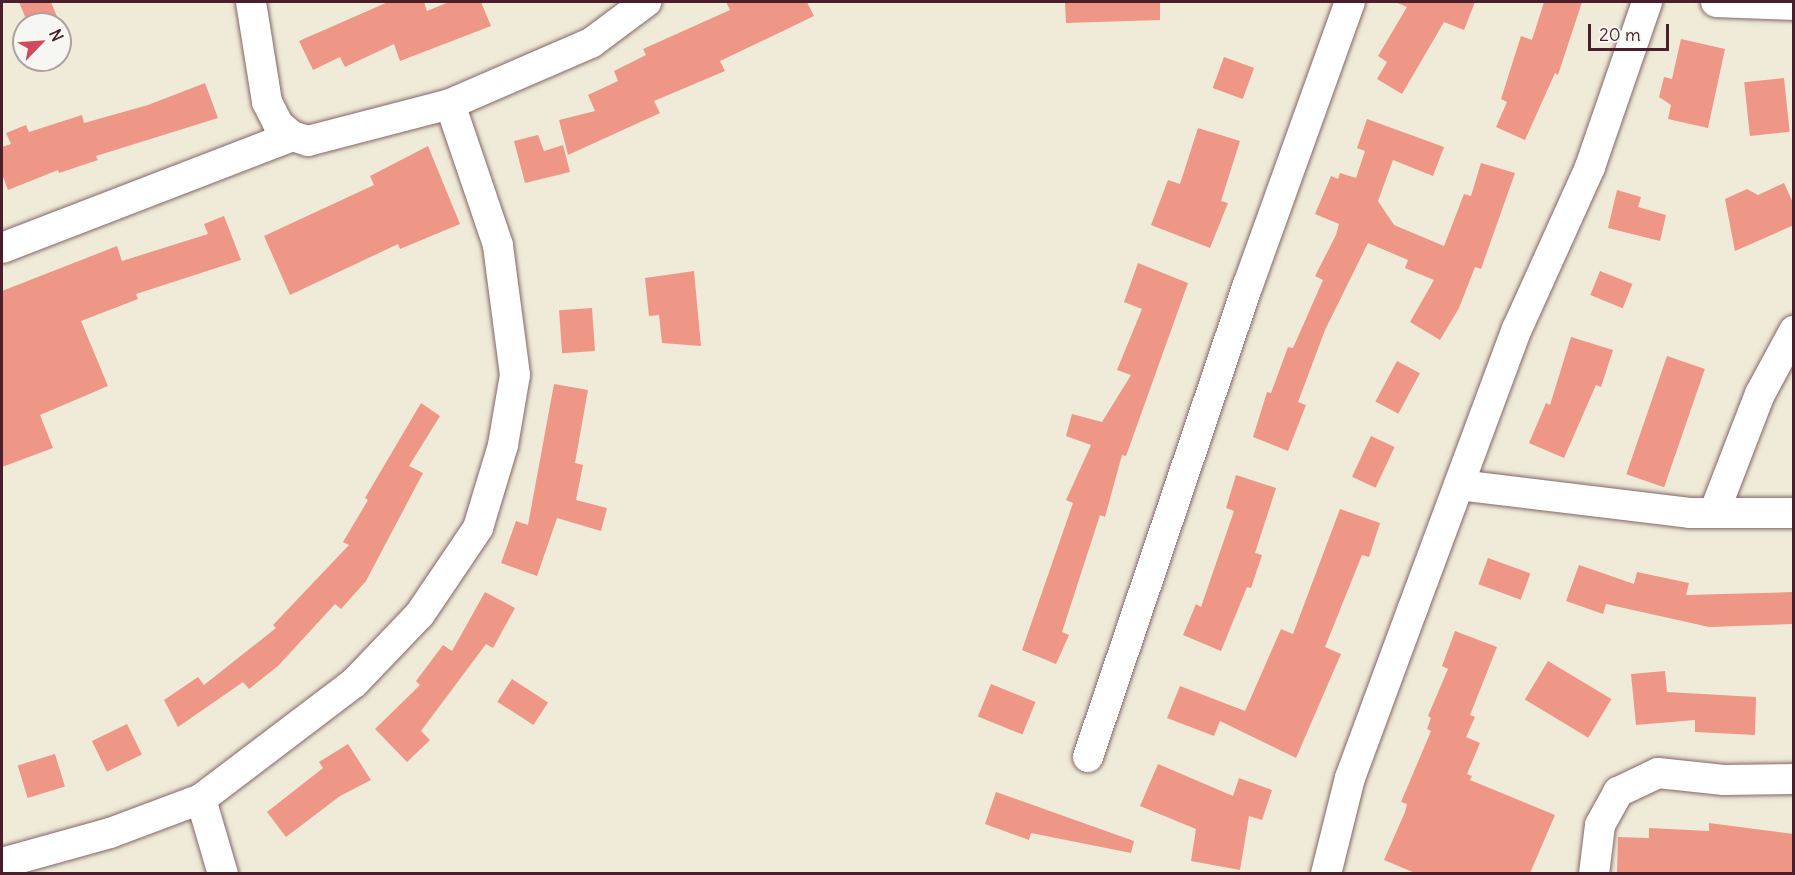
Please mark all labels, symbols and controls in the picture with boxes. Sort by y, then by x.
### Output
north arrow [12,12,72,72]
scale bar [1591,12,1672,50]
text: 20 m [1599,23,1641,46]
text: N [45,26,68,44]

